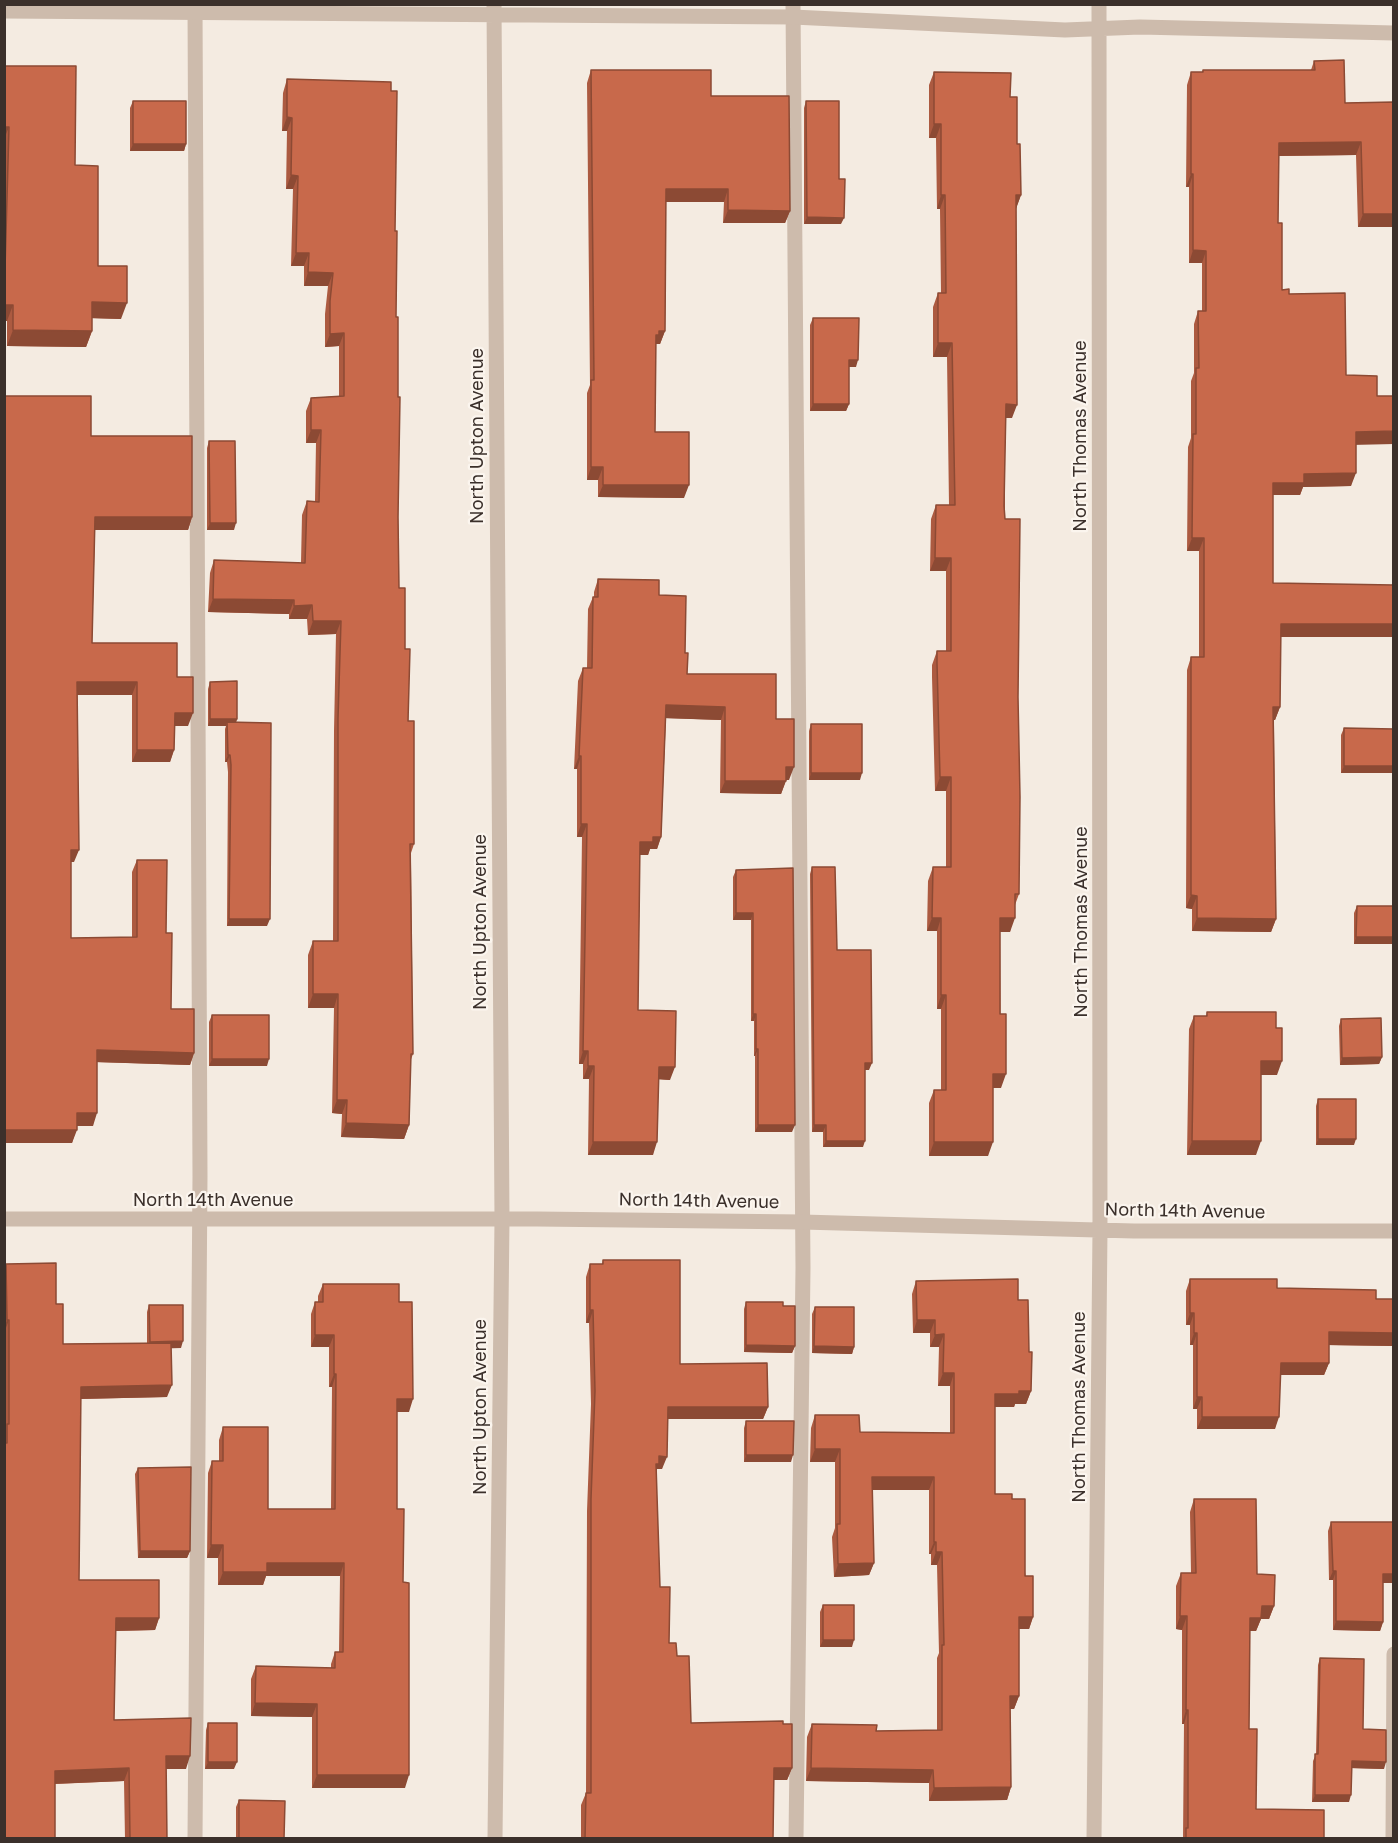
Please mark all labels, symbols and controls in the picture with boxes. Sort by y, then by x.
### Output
street label: North Thomas Avenue [1069,340,1091,532]
street label: North Upton Avenue [466,348,488,524]
street label: North Thomas Avenue [1070,826,1092,1018]
street label: North Upton Avenue [469,834,491,1010]
street label: North 14th Avenue [133,1189,293,1211]
street label: North 14th Avenue [618,1189,780,1213]
street label: North 14th Avenue [1104,1199,1266,1223]
street label: North Thomas Avenue [1068,1311,1090,1503]
street label: North Upton Avenue [469,1319,491,1495]

